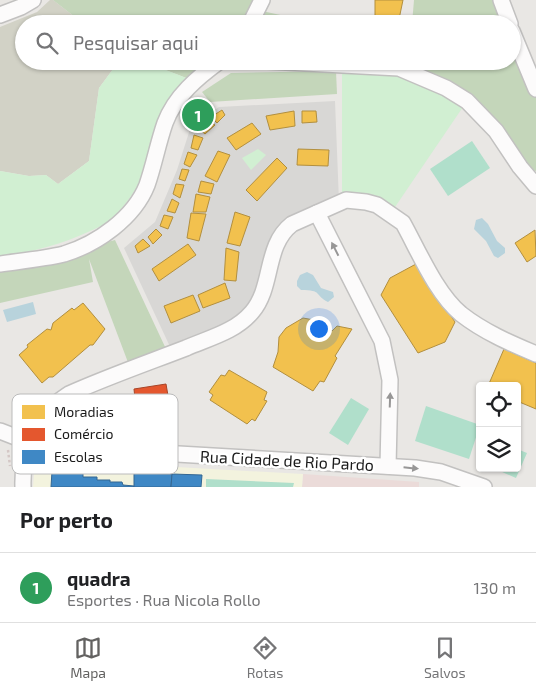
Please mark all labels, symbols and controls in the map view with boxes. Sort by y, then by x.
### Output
search box [15,15,521,70]
icon: search [33,29,61,57]
text: Pesquisar aqui [73,31,199,54]
pin: 1 [182,96,214,134]
one-way arrow [331,242,339,256]
your location [306,316,332,342]
map controls [476,382,521,472]
button: locate [476,382,521,427]
one-way arrow [386,391,394,407]
legend [12,394,178,474]
text: Moradias [54,403,114,420]
text: Comércio [54,425,113,442]
button: layers [476,427,521,472]
street label: Rua Cidade de Rio Pardo [199,446,375,474]
text: Escolas [54,448,103,465]
one-way arrow [404,464,420,472]
text: Por perto [20,507,113,532]
text: quadra [67,567,131,590]
text: 1 [33,578,39,597]
text: 130 m [474,578,516,597]
text: Esportes · Rua Nicola Rollo [67,590,261,609]
tab: Mapa [70,634,106,681]
tab: Rotas [247,634,283,681]
tab: Salvos [424,634,466,681]

